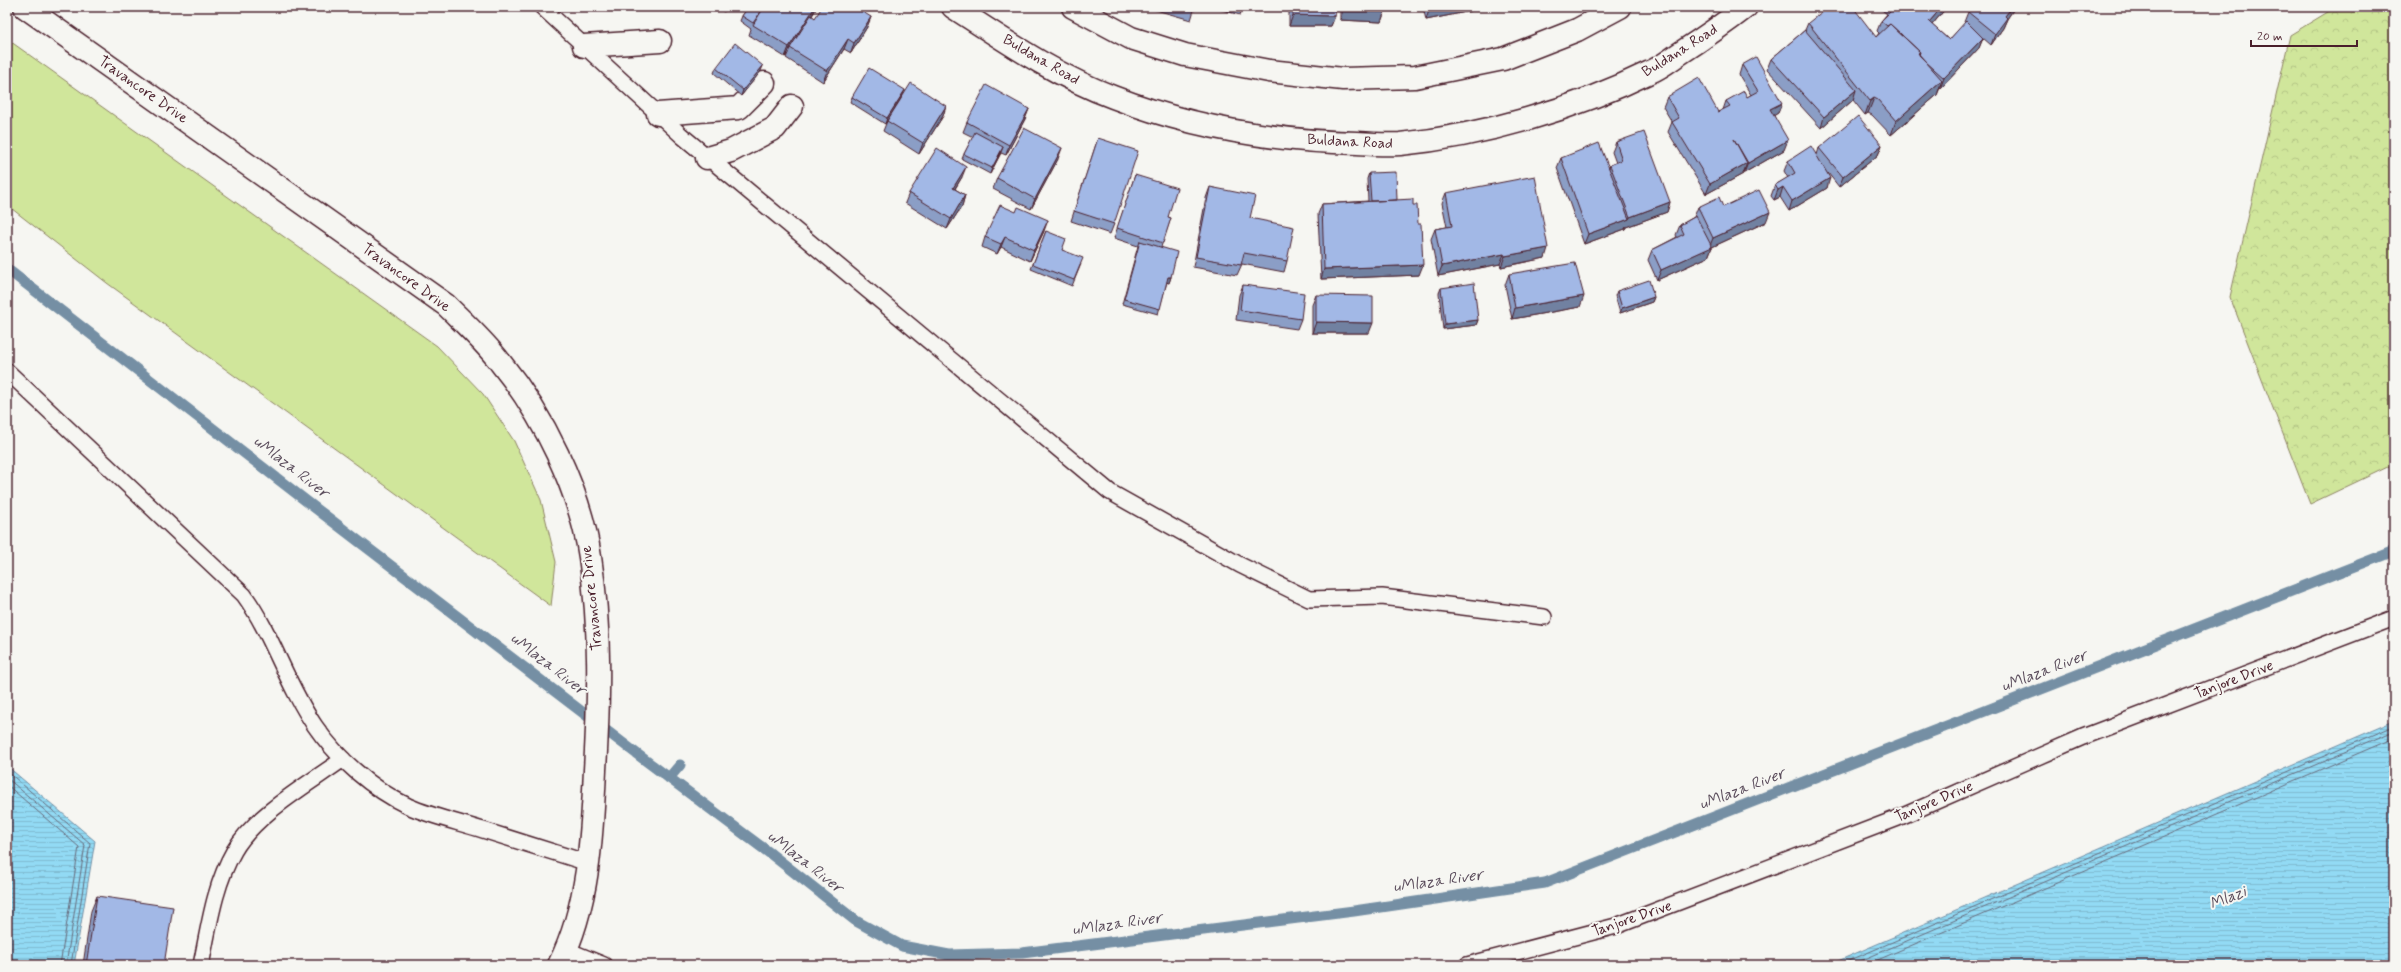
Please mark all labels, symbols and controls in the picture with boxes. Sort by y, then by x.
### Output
street label: Buldana Road [1638,20,1722,82]
scale bar [2251,22,2357,48]
text: 20 m [2257,29,2283,45]
street label: Buldana Road [999,30,1083,90]
street label: Travancore Drive [94,52,192,128]
street label: Buldana Road [1307,130,1393,154]
street label: Travancore Drive [358,239,454,317]
water label: uMlaza River [249,431,335,505]
street label: Travancore Drive [577,545,607,651]
water label: uMlaza River [506,628,592,702]
water label: uMlaza River [1998,644,2092,697]
street label: Tanjore Drive [2191,656,2277,704]
water label: uMlaza River [1696,762,1790,815]
street label: Tanjore Drive [1892,776,1976,827]
water label: uMlaza River [763,826,849,900]
water label: uMlaza River [1392,864,1487,898]
water label: Mlazi [2206,881,2251,915]
street label: Tanjore Drive [1589,896,1675,942]
water label: uMlaza River [1071,907,1166,941]

